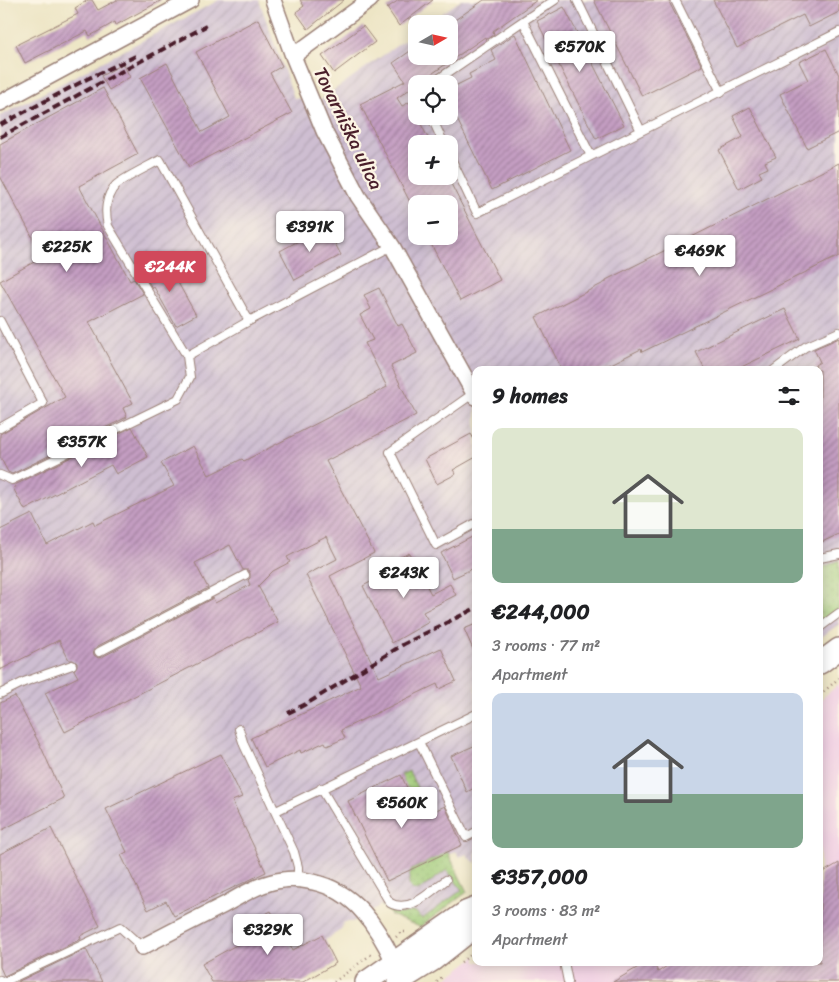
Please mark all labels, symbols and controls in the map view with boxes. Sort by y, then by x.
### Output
north arrow [408,15,458,65]
map controls [408,15,458,245]
pin: €570K [545,30,615,73]
text: €570K [555,32,605,61]
street label: Tovarniška ulica [304,61,393,196]
button: locate [408,75,458,125]
button: + [408,135,458,185]
button: − [408,195,458,245]
pin: €391K [275,210,345,253]
text: €391K [287,212,333,241]
pin: €225K [32,230,102,273]
text: €225K [43,232,91,261]
pin: €469K [665,234,735,277]
text: €469K [675,236,725,265]
pin: €244K [135,250,205,293]
text: €244K [145,252,195,281]
text: 9 homes [492,377,568,415]
icon: filters [775,382,803,410]
pin: €357K [47,426,117,468]
text: €357K [58,427,106,456]
icon: home [603,461,693,551]
pin: €243K [369,556,439,599]
text: €243K [380,558,428,587]
text: €244,000 [492,593,590,631]
text: 3 rooms · 77 m² [492,631,600,660]
text: Apartment [492,660,568,689]
icon: home [603,726,693,816]
pin: €560K [367,786,437,829]
text: €560K [377,788,427,817]
text: €357,000 [492,858,588,896]
text: 3 rooms · 83 m² [492,896,600,925]
pin: €329K [233,914,303,956]
text: €329K [244,915,292,944]
text: Apartment [492,925,568,954]

